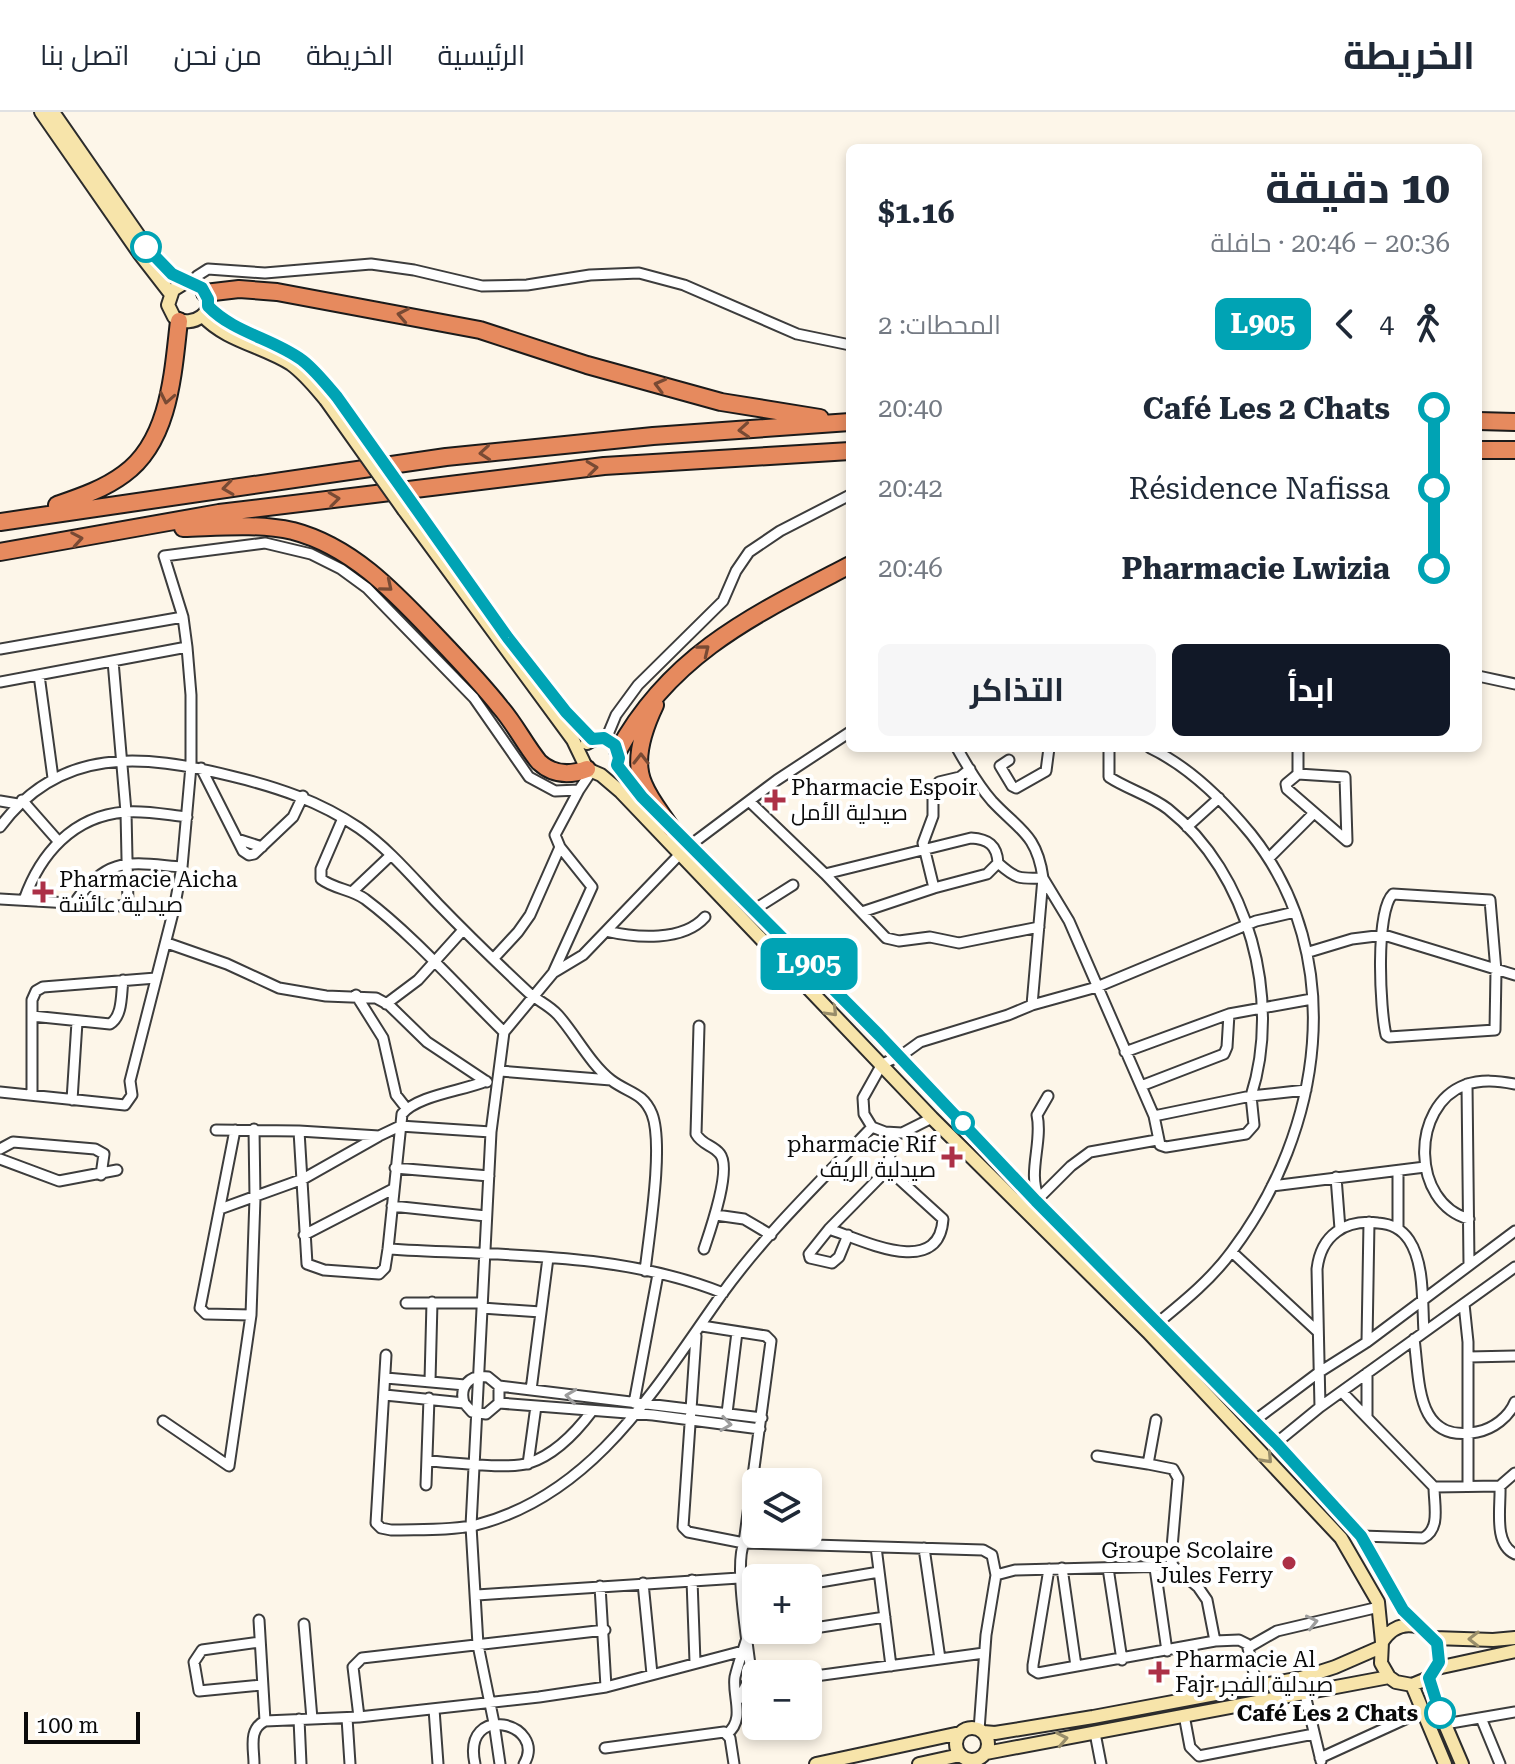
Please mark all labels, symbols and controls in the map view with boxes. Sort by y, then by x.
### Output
text: الخريطة [1343,34,1475,78]
text: اتصل بنا [40,39,130,72]
text: من نحن [174,39,262,72]
text: الخريطة [306,39,394,72]
text: الرئيسية [438,39,525,72]
text: 10 دقيقة [1265,162,1450,214]
text: $1.16 [878,195,955,230]
text: 20:36 – 20:46 · حافلة [1211,228,1450,258]
unlabelled marker [131,232,161,262]
icon: back [1323,302,1367,346]
icon: walk [1406,302,1450,346]
text: L905 [1231,307,1295,340]
one-way arrow [397,308,410,325]
text: 4 [1379,309,1394,339]
text: المحطات: 2 [878,310,1001,340]
one-way arrow [653,378,667,394]
one-way arrow [160,391,177,404]
text: Café Les 2 Chats [1143,391,1390,426]
text: 20:40 [878,393,943,423]
one-way arrow [737,421,750,438]
one-way arrow [478,445,491,462]
one-way arrow [586,459,599,476]
text: Résidence Nafissa [1129,471,1390,506]
text: 20:42 [878,473,943,503]
one-way arrow [221,479,235,496]
one-way arrow [328,491,341,508]
one-way arrow [70,531,84,548]
text: Pharmacie Lwizia [1122,551,1390,586]
text: 20:46 [878,553,943,583]
one-way arrow [377,577,392,591]
button: التذاكر [878,644,1156,736]
button: ابدأ [1172,644,1450,736]
one-way arrow [695,645,710,660]
one-way arrow [632,752,650,765]
place label: Pharmacie Espoir صيدلية الأمل [791,775,978,826]
marker: Pharmacie Espoir صيدلية الأمل [766,791,784,809]
place label: Pharmacie Aicha صيدلية عائشة [59,867,238,917]
marker: Pharmacie Aicha صيدلية عائشة [34,883,52,901]
line badge: L905 [753,938,865,990]
text: L905 [777,947,841,980]
one-way arrow [822,1002,837,1016]
unlabelled marker [952,1112,974,1134]
place label: pharmacie Rif صيدلية الريف [787,1132,937,1182]
marker: pharmacie Rif صيدلية الريف [943,1148,961,1166]
one-way arrow [565,1387,578,1404]
one-way arrow [720,1416,733,1433]
one-way arrow [1257,1449,1272,1463]
map controls [742,1468,822,1740]
button: layers [742,1468,822,1548]
place label: Groupe Scolaire Jules Ferry [1101,1538,1273,1588]
marker: Groupe Scolaire Jules Ferry [1280,1554,1298,1572]
button: + [742,1564,822,1644]
one-way arrow [1305,1615,1318,1632]
one-way arrow [1467,1631,1480,1648]
place label: Pharmacie Al Fajr صيدلية الفجر [1175,1647,1333,1697]
button: − [742,1660,822,1740]
marker: Pharmacie Al Fajr صيدلية الفجر [1150,1663,1168,1681]
marker: Café Les 2 Chats [1425,1698,1455,1728]
place label: Café Les 2 Chats [1237,1701,1418,1726]
scale bar [24,1708,140,1744]
text: 100 m [36,1713,99,1738]
one-way arrow [1056,1732,1069,1749]

